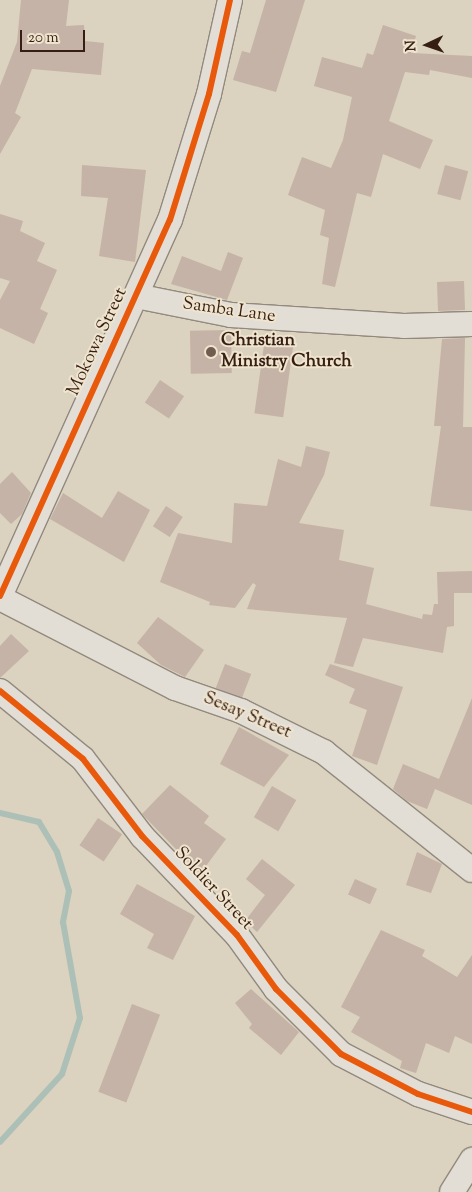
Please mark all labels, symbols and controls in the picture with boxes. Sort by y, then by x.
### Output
scale bar [22,20,88,52]
north arrow [402,20,452,70]
text: 20 m [28,28,59,49]
text: N [402,40,422,52]
street label: Mokowa Street [64,284,132,400]
street label: Samba Lane [181,294,277,328]
place label: Christian Ministry Church [221,331,352,374]
marker: Christian Ministry Church [205,346,217,358]
street label: Sesay Street [200,688,294,744]
street label: Soldier Street [169,843,257,935]

